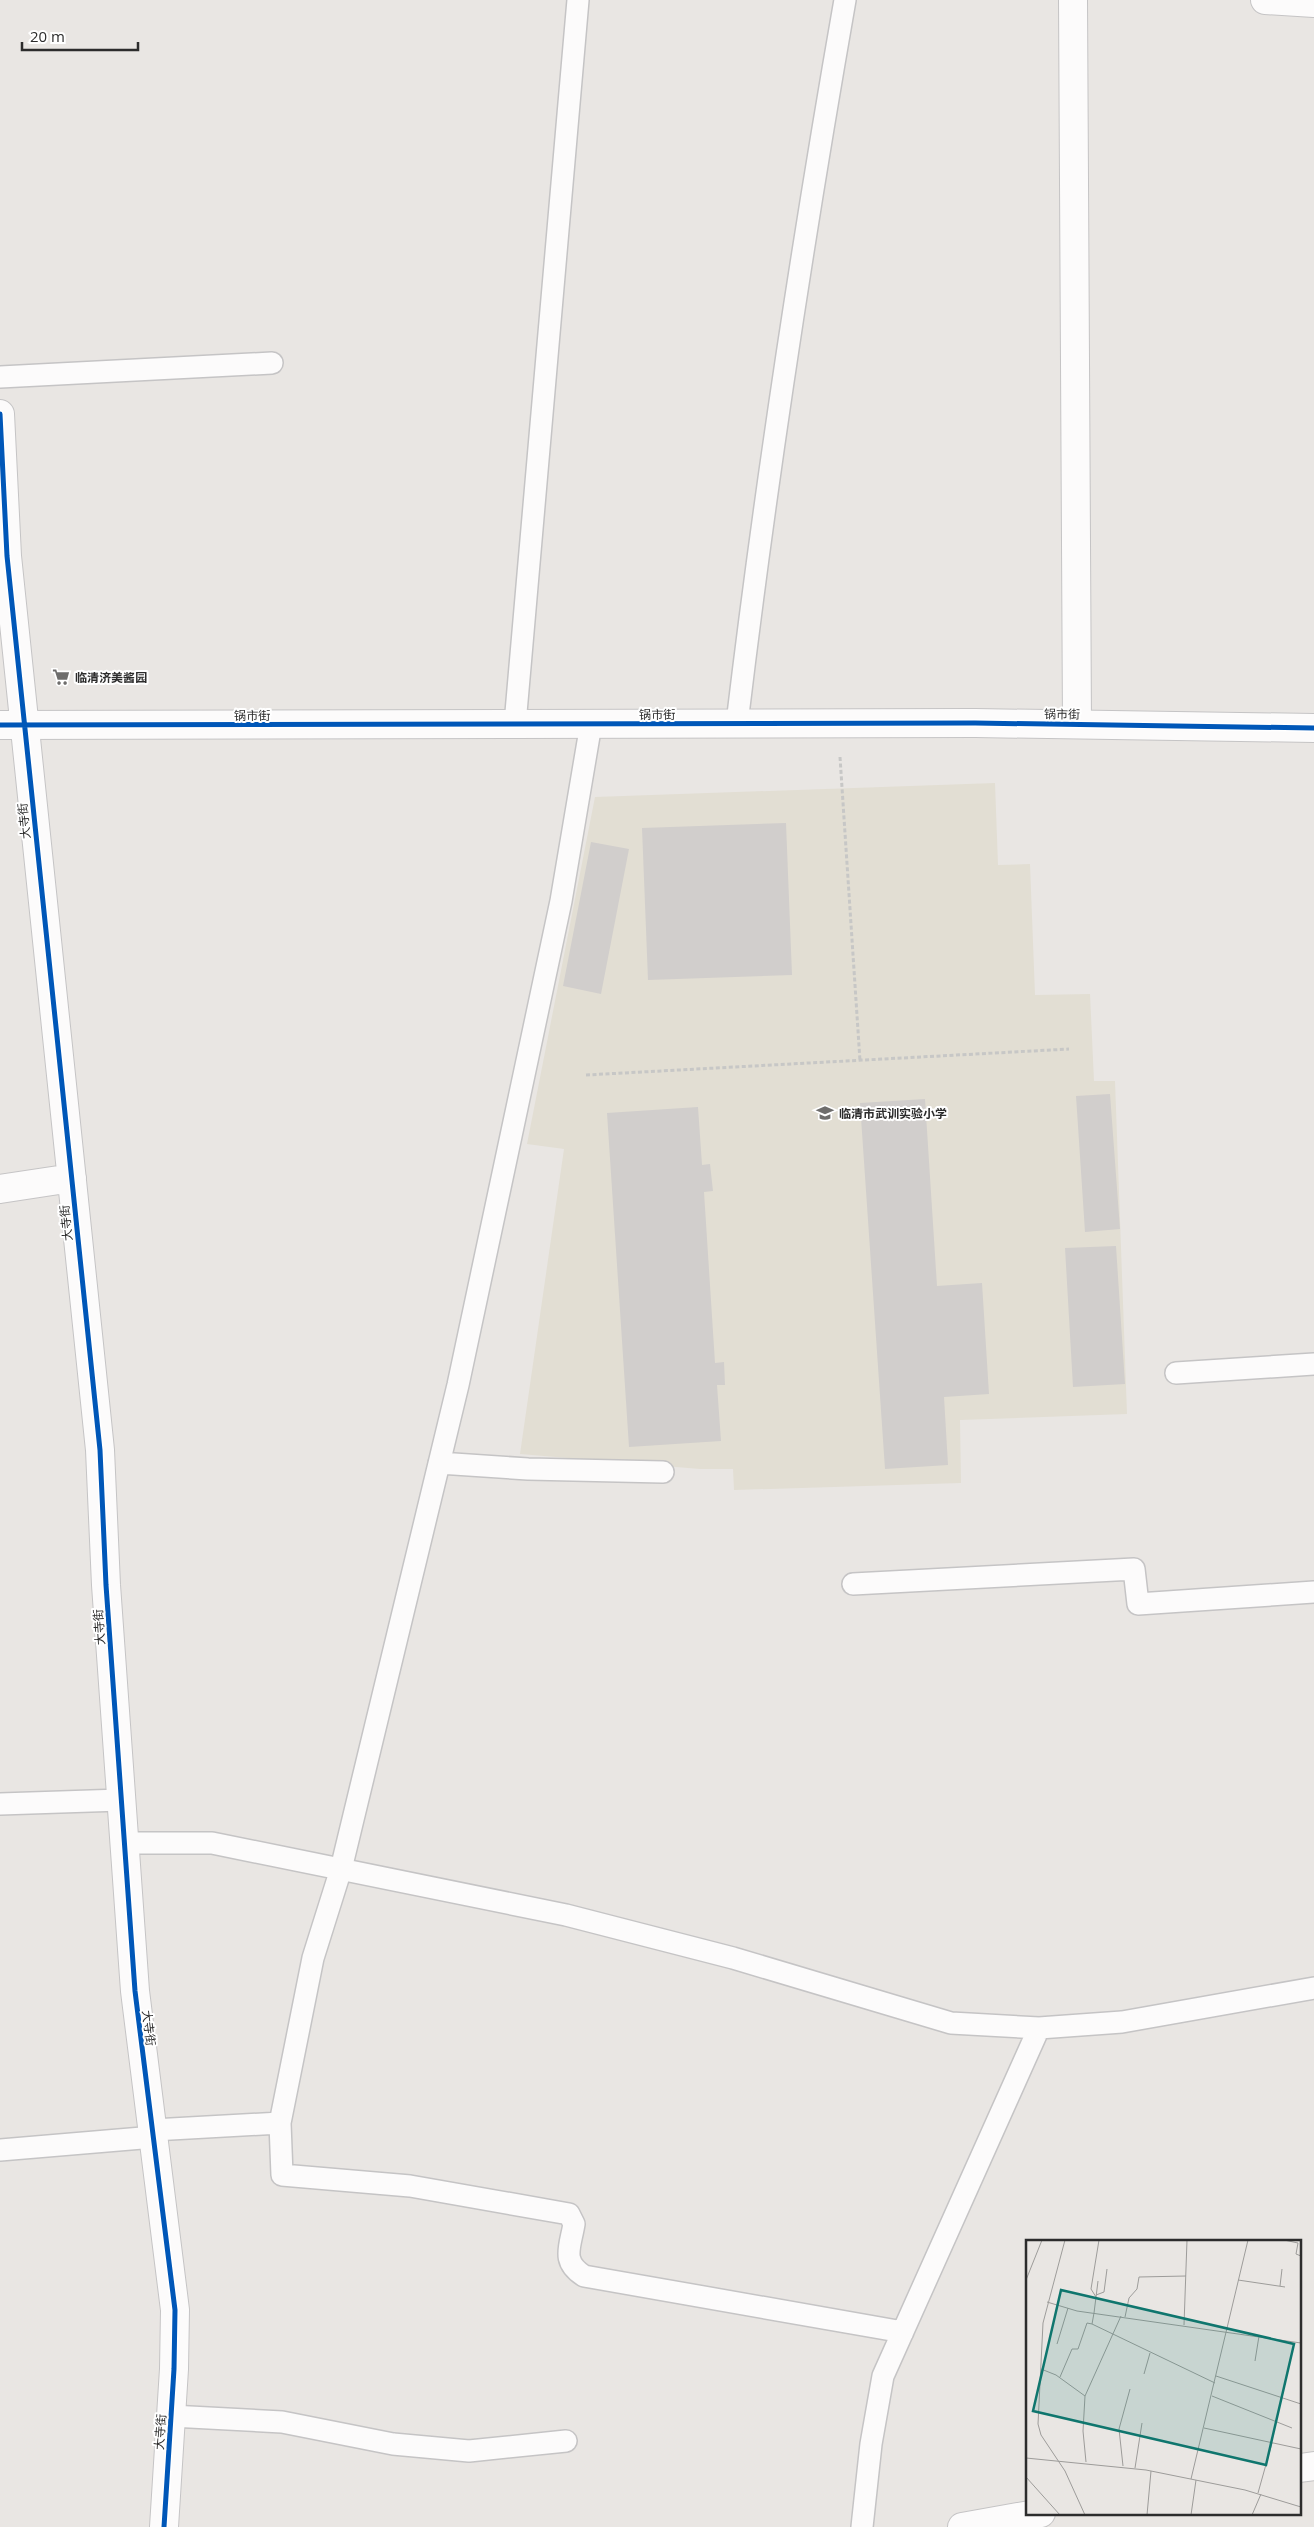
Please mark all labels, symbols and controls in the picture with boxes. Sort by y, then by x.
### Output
scale bar [22,20,139,52]
text: 20 m [30,26,65,46]
supermarket icon: 临清济美酱园 [51,667,71,687]
place label: 临清济美酱园 [75,669,147,686]
street label: 锅市街 [1044,705,1080,723]
street label: 锅市街 [639,706,675,723]
street label: 锅市街 [234,707,270,724]
street label: 大寺街 [14,802,34,840]
school or university icon: 临清市武训实验小学 [815,1103,835,1123]
place label: 临清市武训实验小学 [839,1105,947,1122]
street label: 大寺街 [56,1204,76,1242]
street label: 大寺街 [89,1608,109,1646]
street label: 大寺街 [138,2009,160,2047]
inset map [1026,2240,1302,2514]
street label: 大寺街 [150,2413,170,2451]

